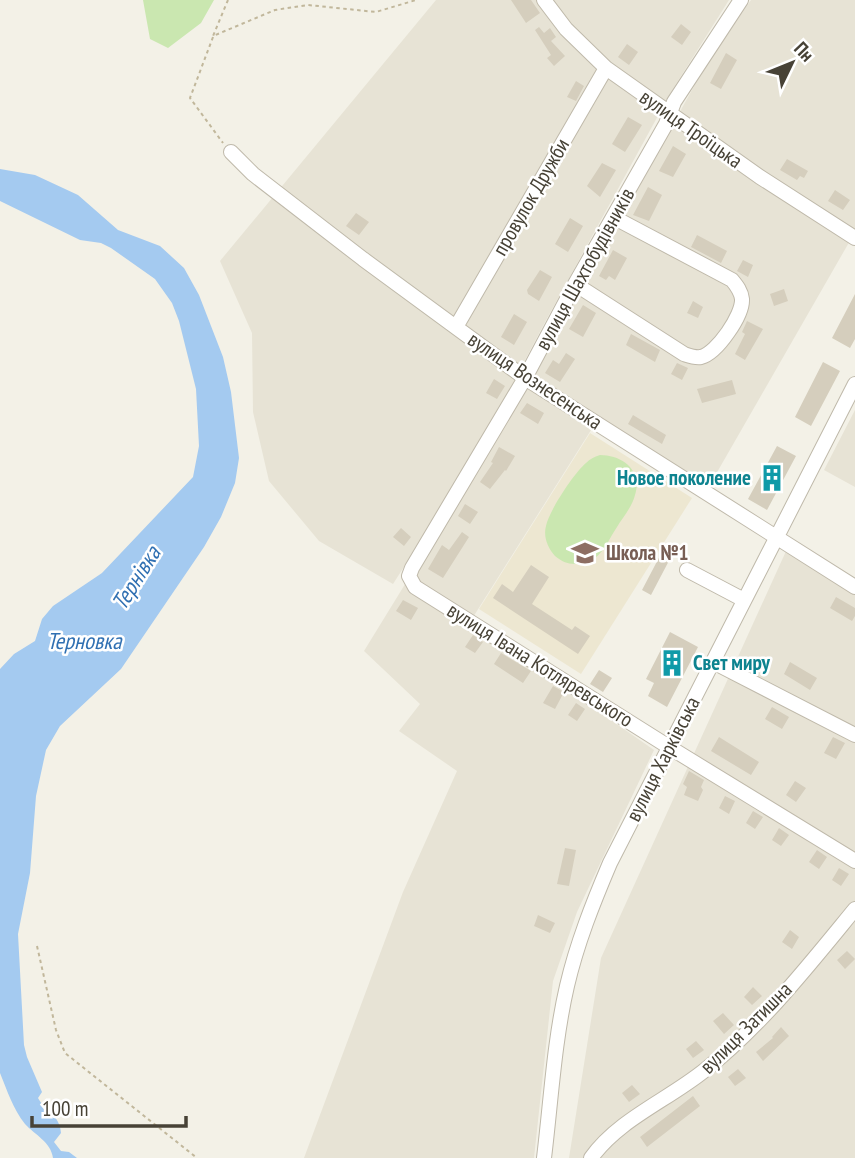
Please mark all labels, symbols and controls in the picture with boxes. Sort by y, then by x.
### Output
north arrow [757,28,827,98]
text: Пн [789,36,819,66]
street label: вулиця Троїцька [635,83,748,174]
street label: провулок Дружби [486,133,575,260]
street label: вулиця Шахтобудівників [529,183,640,355]
street label: вулиця Вознесенська [463,326,608,436]
building icon: Новое поколение [757,463,787,493]
place label: Новое поколение [617,464,751,491]
school or university icon: Школа №1 [570,538,600,568]
water label: Тернівка [105,539,167,615]
place label: Школа №1 [606,539,689,566]
street label: вулиця Івана Котляревського [442,596,638,733]
water label: Терновка [47,626,123,655]
building icon: Свет миру [657,648,687,678]
place label: Свет миру [693,649,771,676]
street label: вулиця Харківська [620,692,706,826]
street label: вулиця Затишна [694,976,797,1079]
scale bar [32,1084,186,1128]
text: 100 m [42,1095,88,1122]

